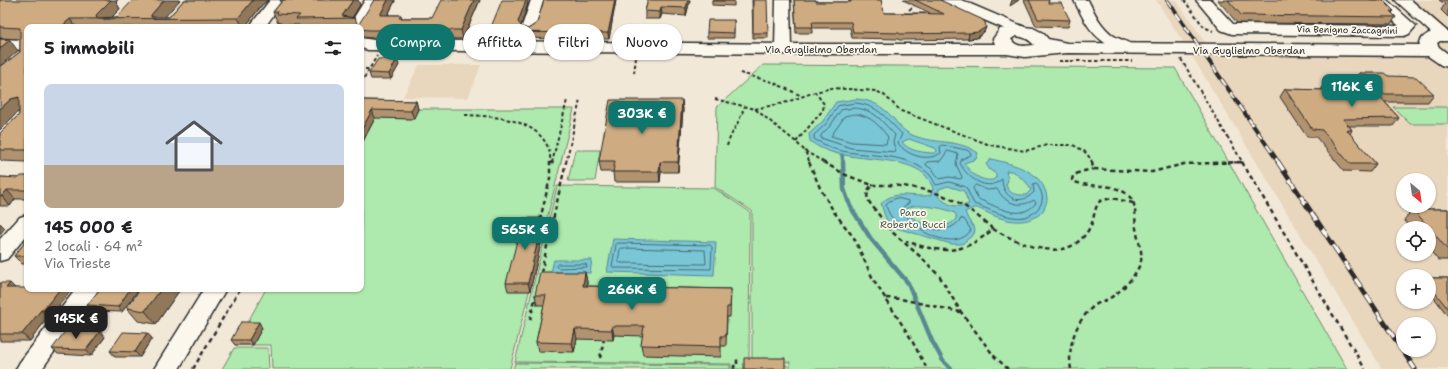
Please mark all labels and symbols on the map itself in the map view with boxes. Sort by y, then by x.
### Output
street label: Via Benigno Zaccagnini [1296,23,1398,37]
street label: Via Guglielmo Oberdan [765,43,877,56]
street label: Via Guglielmo Oberdan [1193,44,1305,57]
pin: 116K € [1319,74,1385,108]
pin: 303K € [609,101,675,135]
north arrow [1396,173,1436,213]
park label: Parco Roberto Bucci [880,206,946,231]
pin: 565K € [492,217,558,251]
pin: 266K € [599,277,665,311]
pin: 145K € [43,306,109,340]

